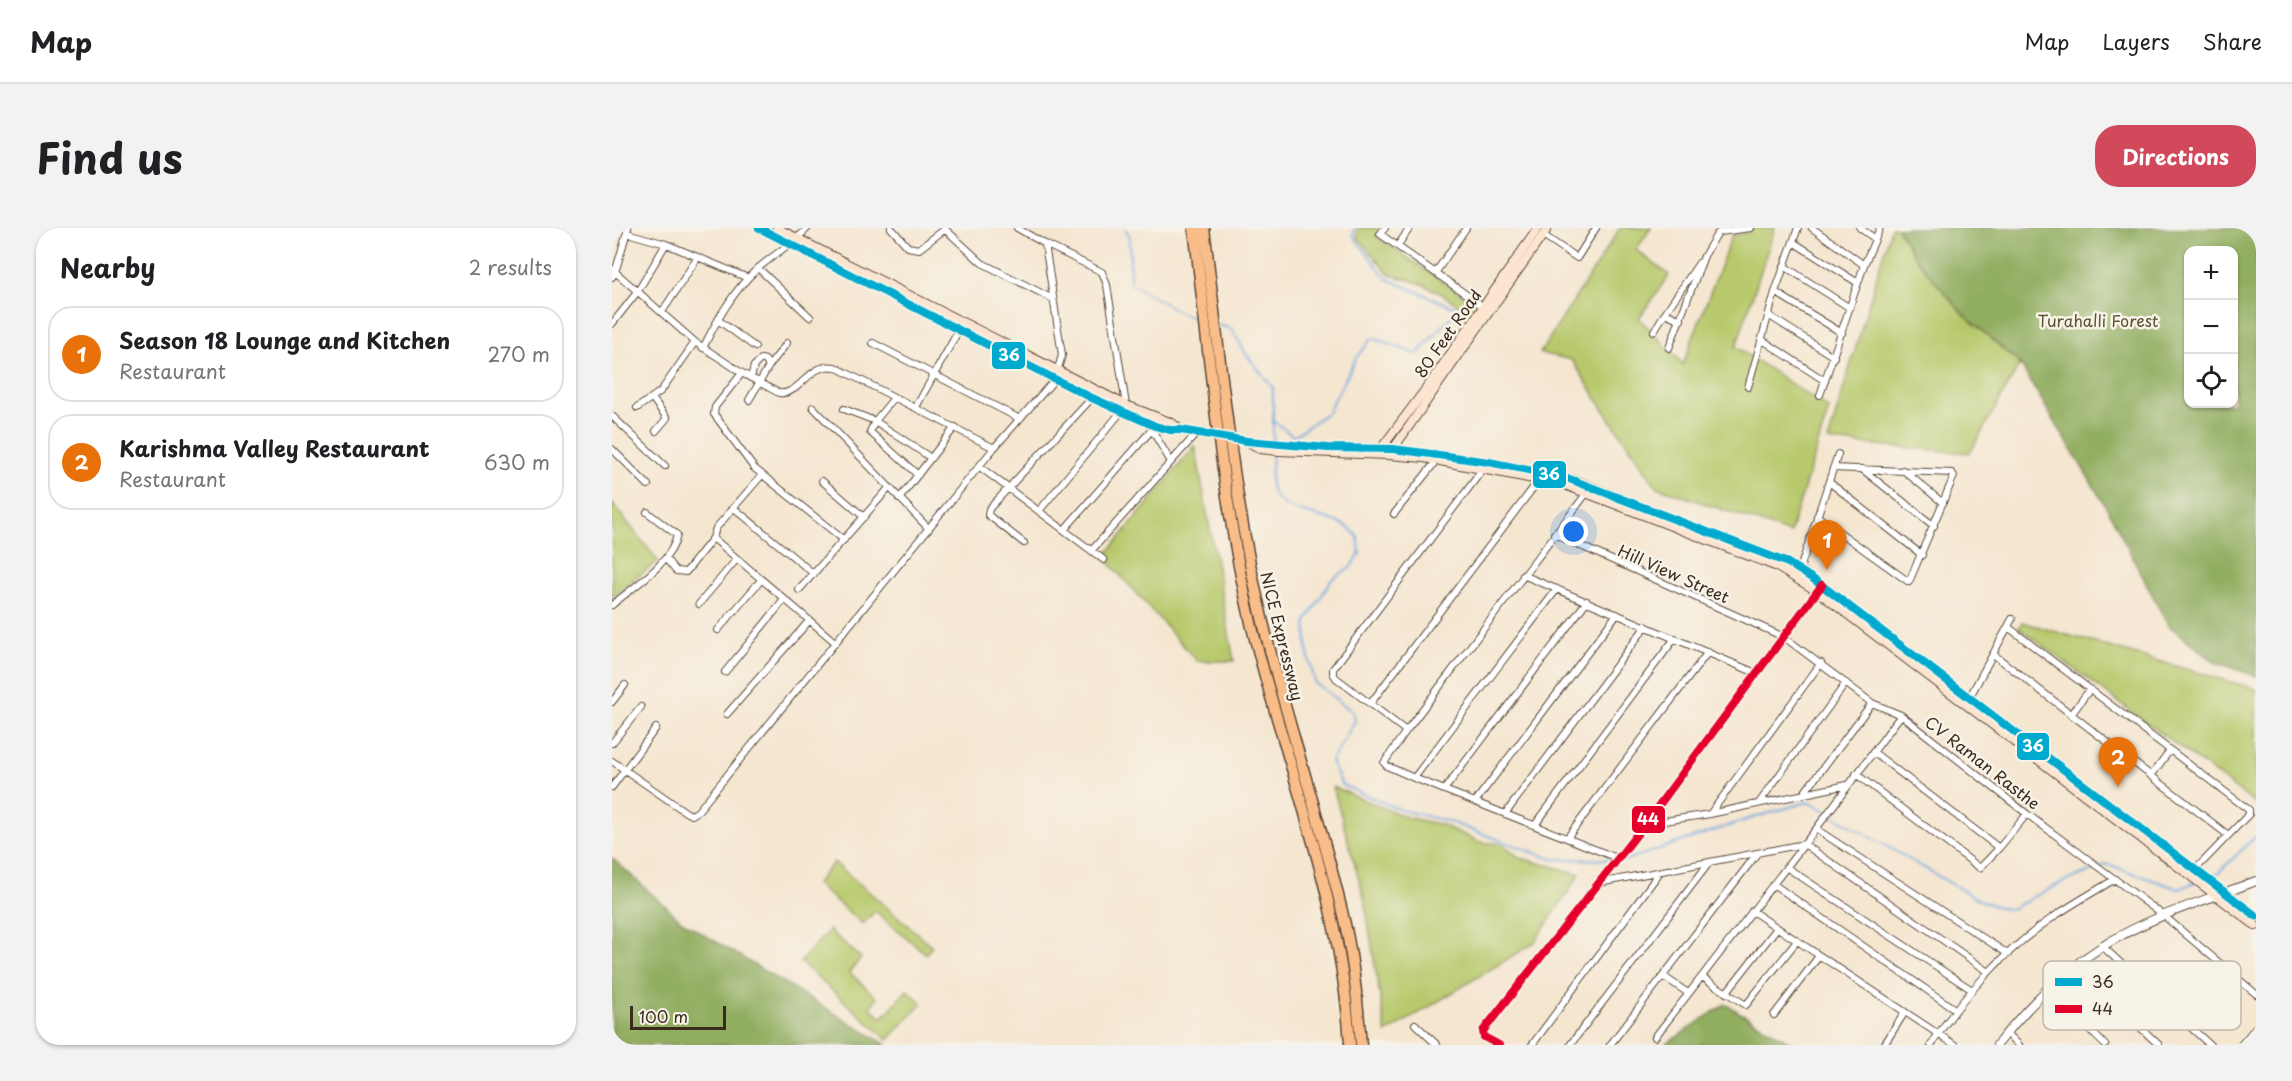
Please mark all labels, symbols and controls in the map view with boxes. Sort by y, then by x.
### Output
text: Map [30,20,92,63]
text: Map [2025,25,2069,57]
text: Layers [2102,25,2170,57]
text: Share [2203,25,2262,57]
text: Find us [36,125,183,188]
button: Directions [2095,125,2256,187]
map controls [2184,246,2238,408]
button: + [2184,246,2238,300]
text: Nearby [60,248,155,287]
text: 2 results [469,252,552,282]
street label: 80 Feet Road [1408,284,1486,382]
button: − [2184,300,2238,354]
park label: Turahalli Forest [2038,308,2158,332]
text: Season 18 Lounge and Kitchen [119,323,450,356]
text: 1 [77,339,86,369]
text: 270 m [487,339,550,369]
line badge: 36 [991,341,1026,370]
text: 36 [998,342,1020,366]
button: locate [2184,354,2238,408]
text: Restaurant [119,356,226,386]
text: Karishma Valley Restaurant [119,431,430,464]
text: 2 [74,447,89,477]
text: 630 m [484,447,550,477]
line badge: 36 [1532,460,1567,489]
text: 36 [1538,461,1560,485]
text: Restaurant [119,464,226,494]
your location [1559,517,1588,546]
pin: 1 [1808,520,1846,570]
street label: Hill View Street [1615,538,1734,608]
street label: NICE Expressway [1255,569,1311,703]
street label: CV Raman Rasthe [1920,709,2046,815]
line badge: 36 [2016,732,2050,761]
text: 36 [2022,733,2044,757]
pin: 2 [2098,738,2138,787]
line badge: 44 [1631,805,1666,834]
text: 44 [1637,806,1659,830]
legend [2043,961,2241,1030]
text: 36 [2092,969,2114,993]
text: 44 [2092,996,2113,1020]
scale bar [630,1003,726,1030]
text: 100 m [639,1004,688,1028]

